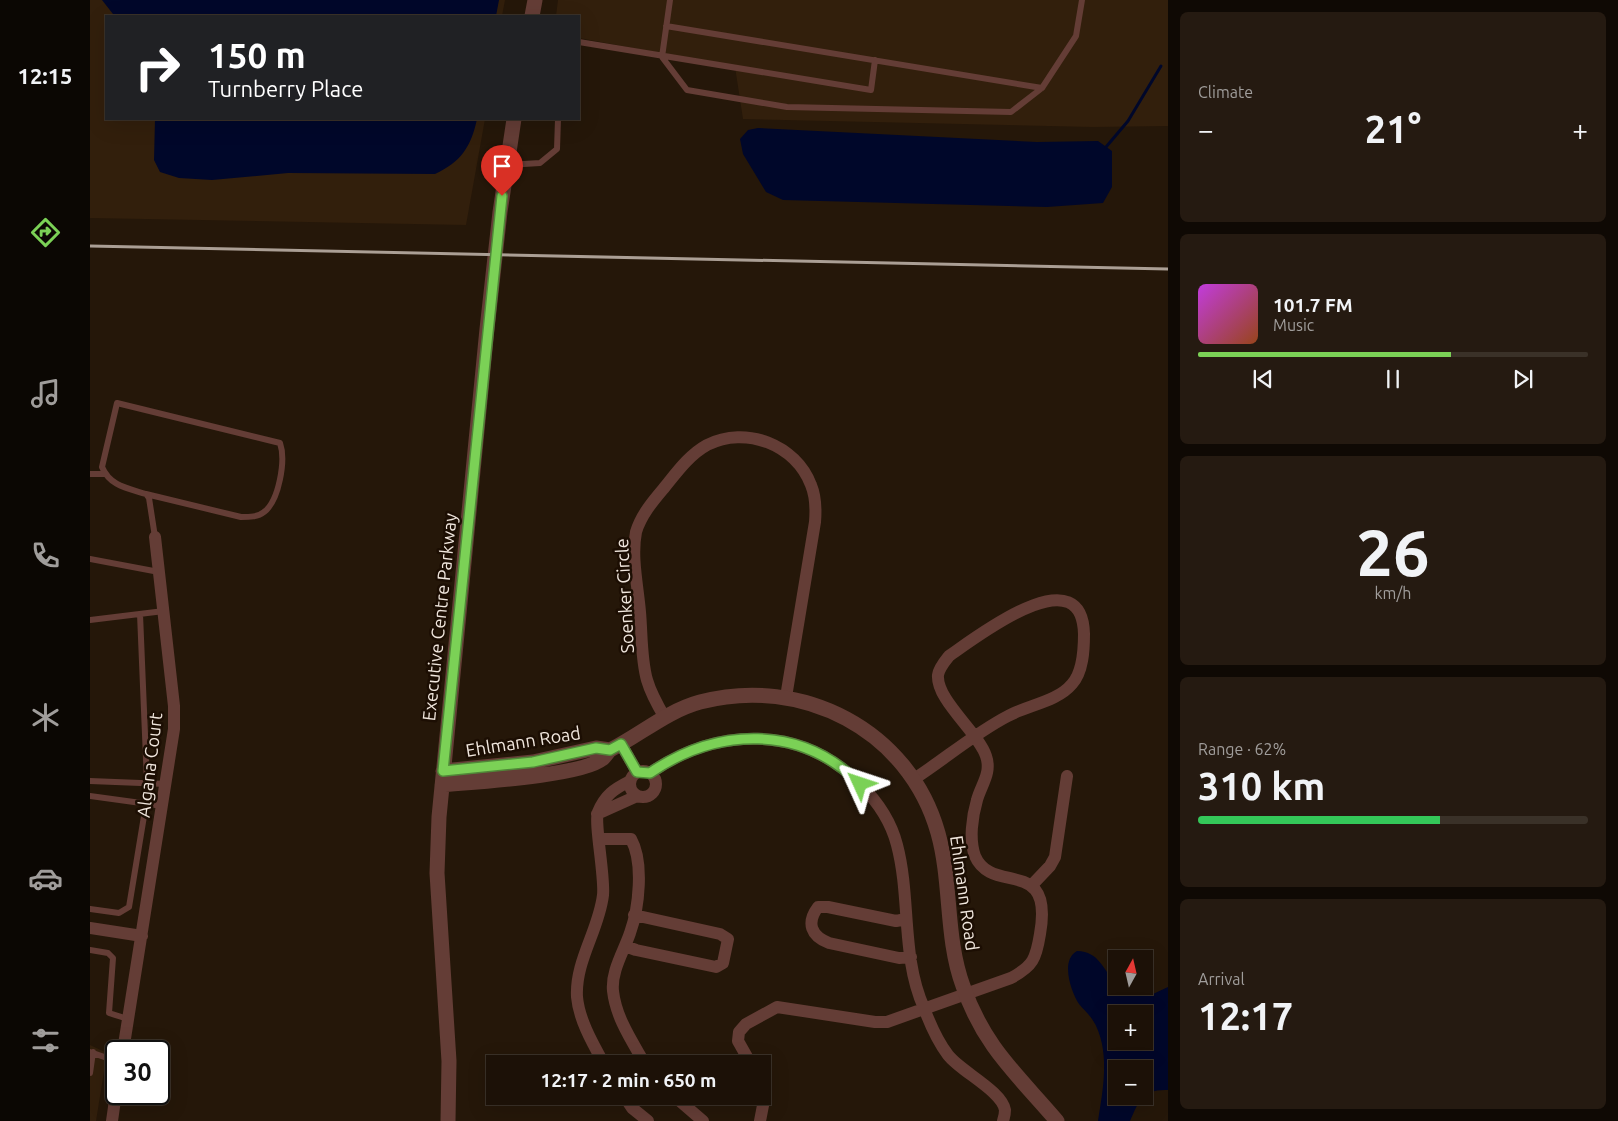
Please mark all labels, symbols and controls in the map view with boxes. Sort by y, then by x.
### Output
icon: right [125,35,190,100]
text: 150 m [208,35,306,75]
text: 12:15 [17,63,73,88]
text: Turnberry Place [208,76,363,101]
text: Climate [1198,83,1253,101]
text: 21° [1365,108,1421,150]
text: − [1198,114,1214,145]
text: + [1572,114,1588,145]
pin [481,145,523,196]
icon: arrive [488,152,516,180]
icon: directions [28,215,63,250]
text: 101.7 FM [1273,294,1353,316]
text: Music [1273,316,1314,334]
icon: previous [1249,365,1277,393]
icon: pause [1379,365,1407,393]
icon: next [1509,365,1537,393]
icon: music [28,376,63,411]
street label: Executive Centre Parkway [418,512,460,722]
text: 26 [1356,515,1430,588]
icon: phone [28,538,63,573]
street label: Soenker Circle [611,538,637,654]
text: km/h [1375,584,1411,602]
icon: climate [28,700,63,735]
street label: Algana Court [133,711,165,819]
street label: Ehlmann Road [464,722,582,760]
text: Range · 62% [1198,740,1286,758]
position arrow [833,757,885,809]
text: 310 km [1198,765,1325,807]
street label: Ehlmann Road [947,834,983,952]
icon: car [28,861,63,896]
north arrow [1108,950,1152,995]
map controls [1108,950,1153,1105]
text: Arrival [1198,970,1245,988]
text: 12:17 [1198,995,1293,1037]
button: + [1108,1005,1153,1050]
icon: filters [28,1023,63,1058]
speed limit sign: 30 [105,1040,170,1105]
button: − [1108,1060,1153,1105]
text: 12:17 · 2 min · 650 m [541,1069,716,1091]

